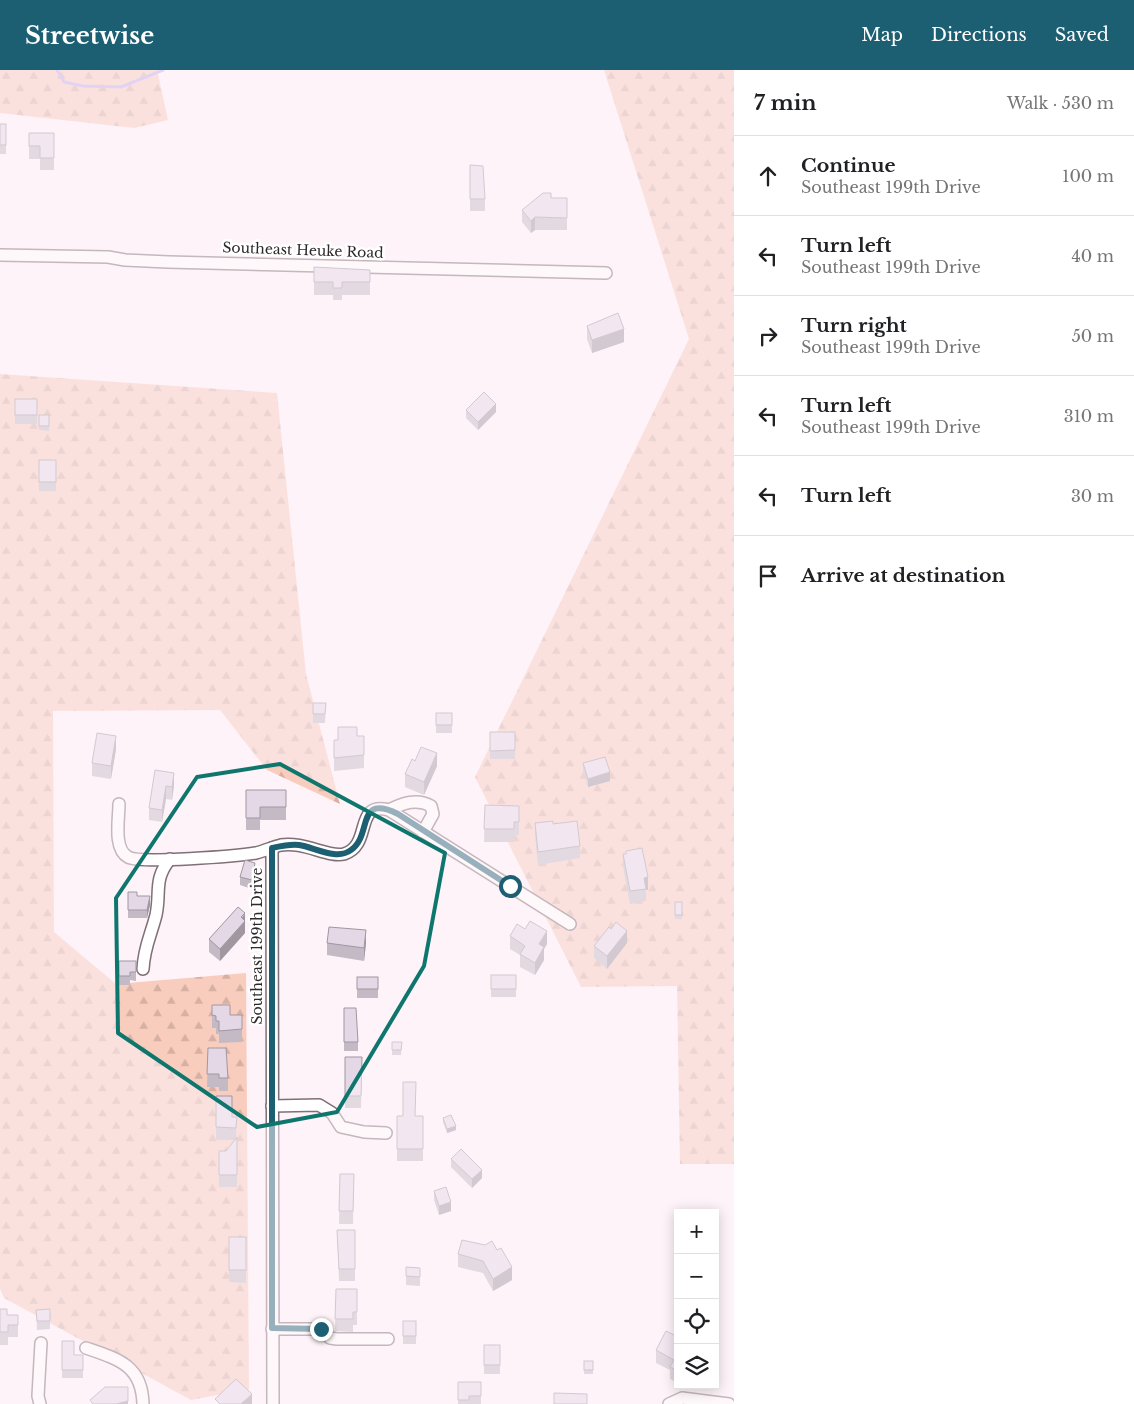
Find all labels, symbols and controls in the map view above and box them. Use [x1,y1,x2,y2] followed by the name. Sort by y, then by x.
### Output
[25,21,154,50] text: Streetwise
[861,24,903,46] text: Map
[931,24,1027,46] text: Directions
[1055,24,1109,46] text: Saved
[754,90,817,116] text: 7 min
[1007,93,1114,113] text: Walk · 530 m
[801,154,896,177] text: Continue
[754,162,782,190] icon: ahead
[1062,166,1114,186] text: 100 m
[801,177,981,197] text: Southeast 199th Drive
[801,234,892,257] text: Turn left
[222,238,384,262] street label: Southeast Heuke Road
[754,242,782,270] icon: left
[1071,246,1114,266] text: 40 m
[801,257,981,277] text: Southeast 199th Drive
[801,314,907,337] text: Turn right
[754,322,782,350] icon: right
[1072,326,1114,346] text: 50 m
[801,337,981,357] text: Southeast 199th Drive
[801,394,892,417] text: Turn left
[754,402,782,430] icon: left
[1064,406,1114,426] text: 310 m
[801,417,981,437] text: Southeast 199th Drive
[754,482,782,510] icon: left
[801,484,892,507] text: Turn left
[1071,486,1114,506] text: 30 m
[754,562,782,590] icon: arrive
[801,564,1005,587] text: Arrive at destination
[248,867,266,1025] street label: Southeast 199th Drive
[499,875,522,898] route start
[674,1209,719,1389] map controls
[674,1209,719,1254] button: +
[674,1254,719,1299] button: −
[674,1299,719,1344] button: locate
[310,1318,333,1341] route end
[674,1344,719,1389] button: layers

